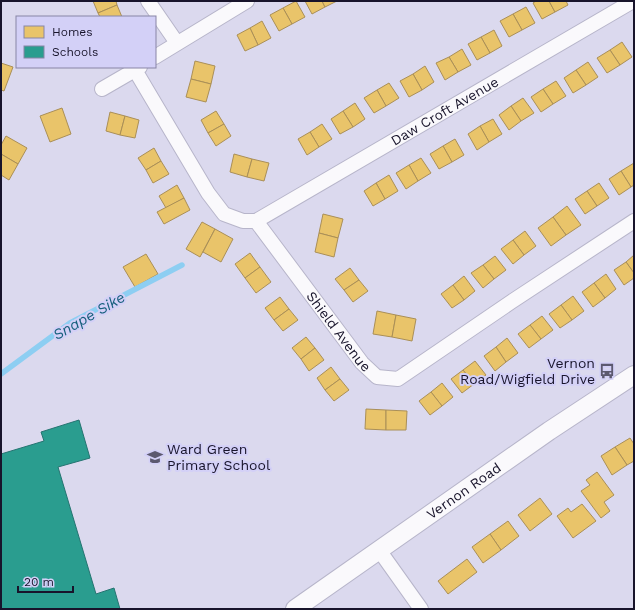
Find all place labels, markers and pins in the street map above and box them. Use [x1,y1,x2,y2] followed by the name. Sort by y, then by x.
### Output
[460,355,595,387] place label: Vernon Road/Wigfield Drive
[598,362,616,380] bus stop icon: Vernon Road/Wigfield Drive
[167,441,271,473] place label: Ward Green Primary School
[146,448,164,466] school or university icon: Ward Green Primary School

